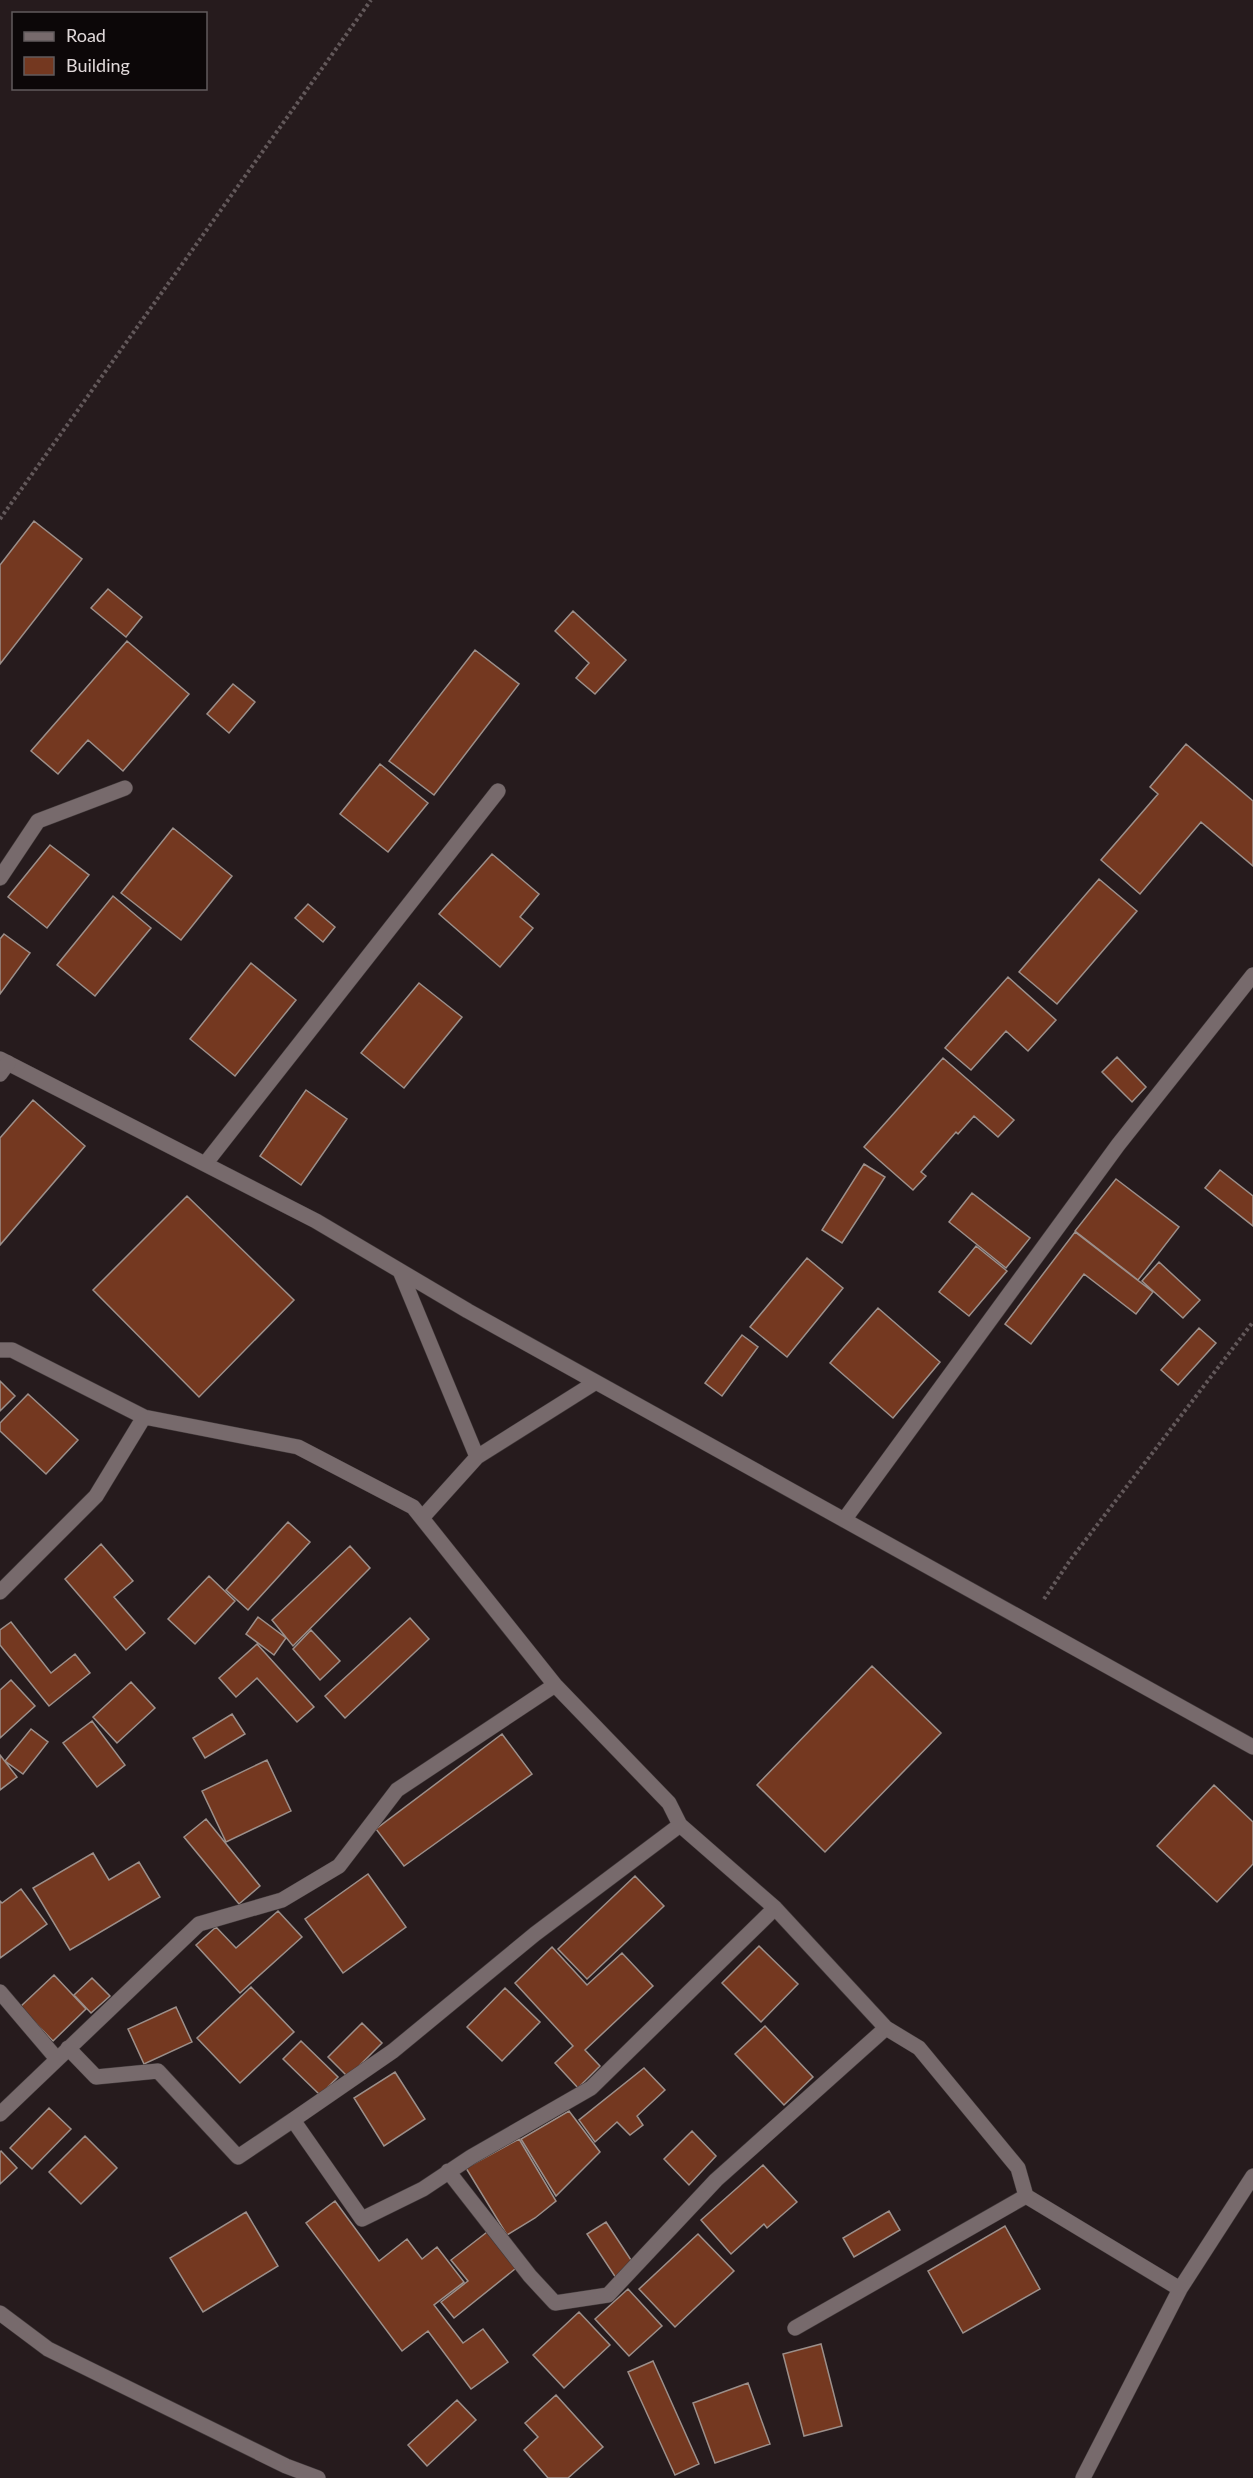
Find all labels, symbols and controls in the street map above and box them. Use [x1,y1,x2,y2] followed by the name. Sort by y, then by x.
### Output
[12,12,207,90] legend
[66,24,106,46] text: Road
[66,54,130,76] text: Building

